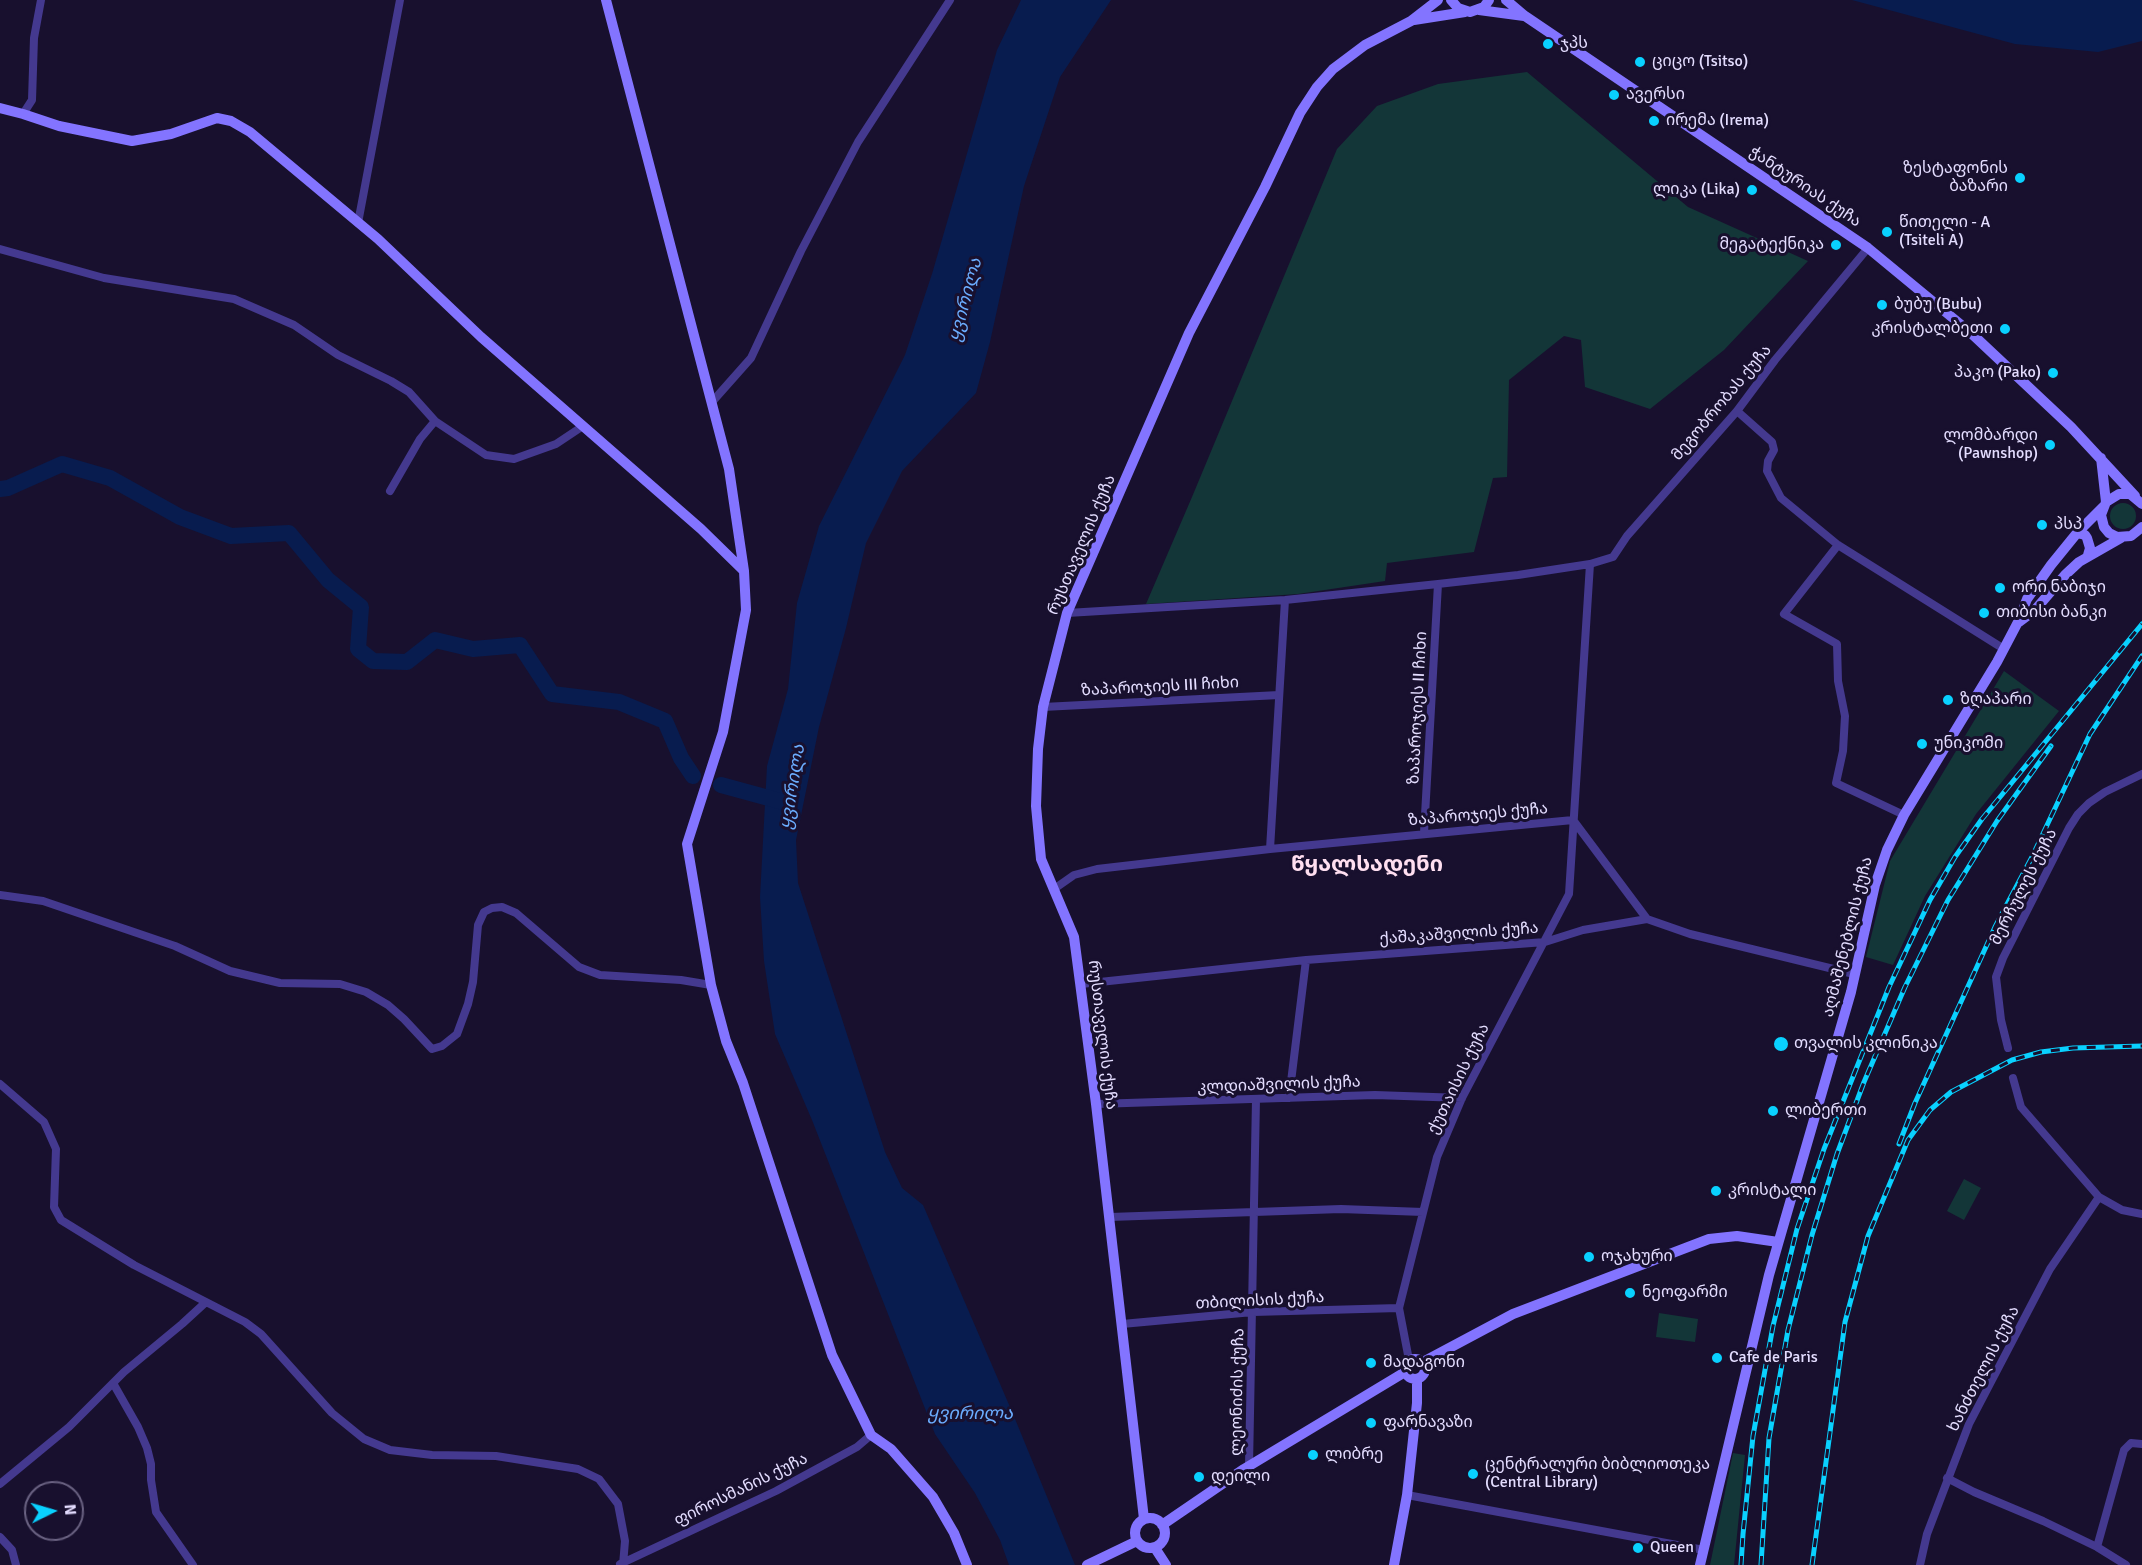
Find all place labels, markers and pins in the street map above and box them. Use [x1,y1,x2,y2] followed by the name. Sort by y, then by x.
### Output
[1560,34,1588,54] place label: ჯპს
[1541,37,1555,51] marker: ჯპს
[1652,52,1748,72] place label: ციცო (Tsitso)
[1633,55,1647,69] marker: ციცო (Tsitso)
[1626,85,1685,105] place label: ავერსი
[1607,88,1621,102] marker: ავერსი
[1666,111,1769,131] place label: ირემა (Irema)
[1647,114,1661,128] marker: ირემა (Irema)
[1903,159,2008,197] place label: ზესტაფონის ბაზარი
[2013,171,2027,185] marker: ზესტაფონის ბაზარი
[1653,180,1740,200] place label: ლიკა (Lika)
[1745,183,1759,197] marker: ლიკა (Lika)
[1899,213,1990,251] place label: წითელი - A (Tsiteli A)
[1880,225,1894,239] marker: წითელი - A (Tsiteli A)
[1719,235,1824,255] place label: მეგატექნიკა
[1829,238,1843,252] marker: მეგატექნიკა
[1894,295,1982,315] place label: ბუბუ (Bubu)
[1875,298,1889,312] marker: ბუბუ (Bubu)
[1872,319,1993,339] place label: კრისტალბეთი
[1998,322,2012,336] marker: კრისტალბეთი
[1954,363,2041,383] place label: პაკო (Pako)
[2046,366,2060,380] marker: პაკო (Pako)
[1943,426,2038,464] place label: ლომბარდი (Pawnshop)
[2043,438,2057,452] marker: ლომბარდი (Pawnshop)
[2054,515,2082,535] place label: პსპ
[2035,518,2049,532] marker: პსპ
[2012,578,2106,598] place label: ორი ნაბიჯი
[1993,581,2007,595] marker: ორი ნაბიჯი
[1996,603,2107,623] place label: თიბისი ბანკი
[1977,606,1991,620] marker: თიბისი ბანკი
[1960,690,2032,710] place label: ზღაპარი
[1941,693,1955,707] marker: ზღაპარი
[1934,734,2003,754] place label: უნიკომი
[1915,737,1929,751] marker: უნიკომი
[1794,1034,1938,1054] place label: თვალის კლინიკა
[1772,1035,1790,1053] marker: თვალის კლინიკა
[1785,1101,1867,1121] place label: ლიბერთი
[1766,1104,1780,1118] marker: ლიბერთი
[1728,1181,1816,1201] place label: კრისტალი
[1709,1184,1723,1198] marker: კრისტალი
[1601,1247,1673,1267] place label: ოჯახური
[1582,1250,1596,1264] marker: ოჯახური
[1642,1283,1728,1303] place label: ნეოფარმი
[1623,1286,1637,1300] marker: ნეოფარმი
[1729,1348,1818,1368] place label: Cafe de Paris
[1710,1351,1724,1365] marker: Cafe de Paris
[1383,1353,1465,1373] place label: მადაგონი
[1364,1356,1378,1370] marker: მადაგონი
[1383,1413,1473,1433] place label: ფარნავაზი
[1364,1416,1378,1430] marker: ფარნავაზი
[1325,1445,1383,1465] place label: ლიბრე
[1306,1448,1320,1462] marker: ლიბრე
[1485,1455,1710,1493] place label: ცენტრალური ბიბლიოთეკა (Central Library)
[1211,1467,1270,1487] place label: დეილი
[1466,1467,1480,1481] marker: ცენტრალური ბიბლიოთეკა (Central Library)
[1192,1470,1206,1484] marker: დეილი
[1650,1538,1694,1558] place label: Queen
[1631,1541,1645,1555] marker: Queen

